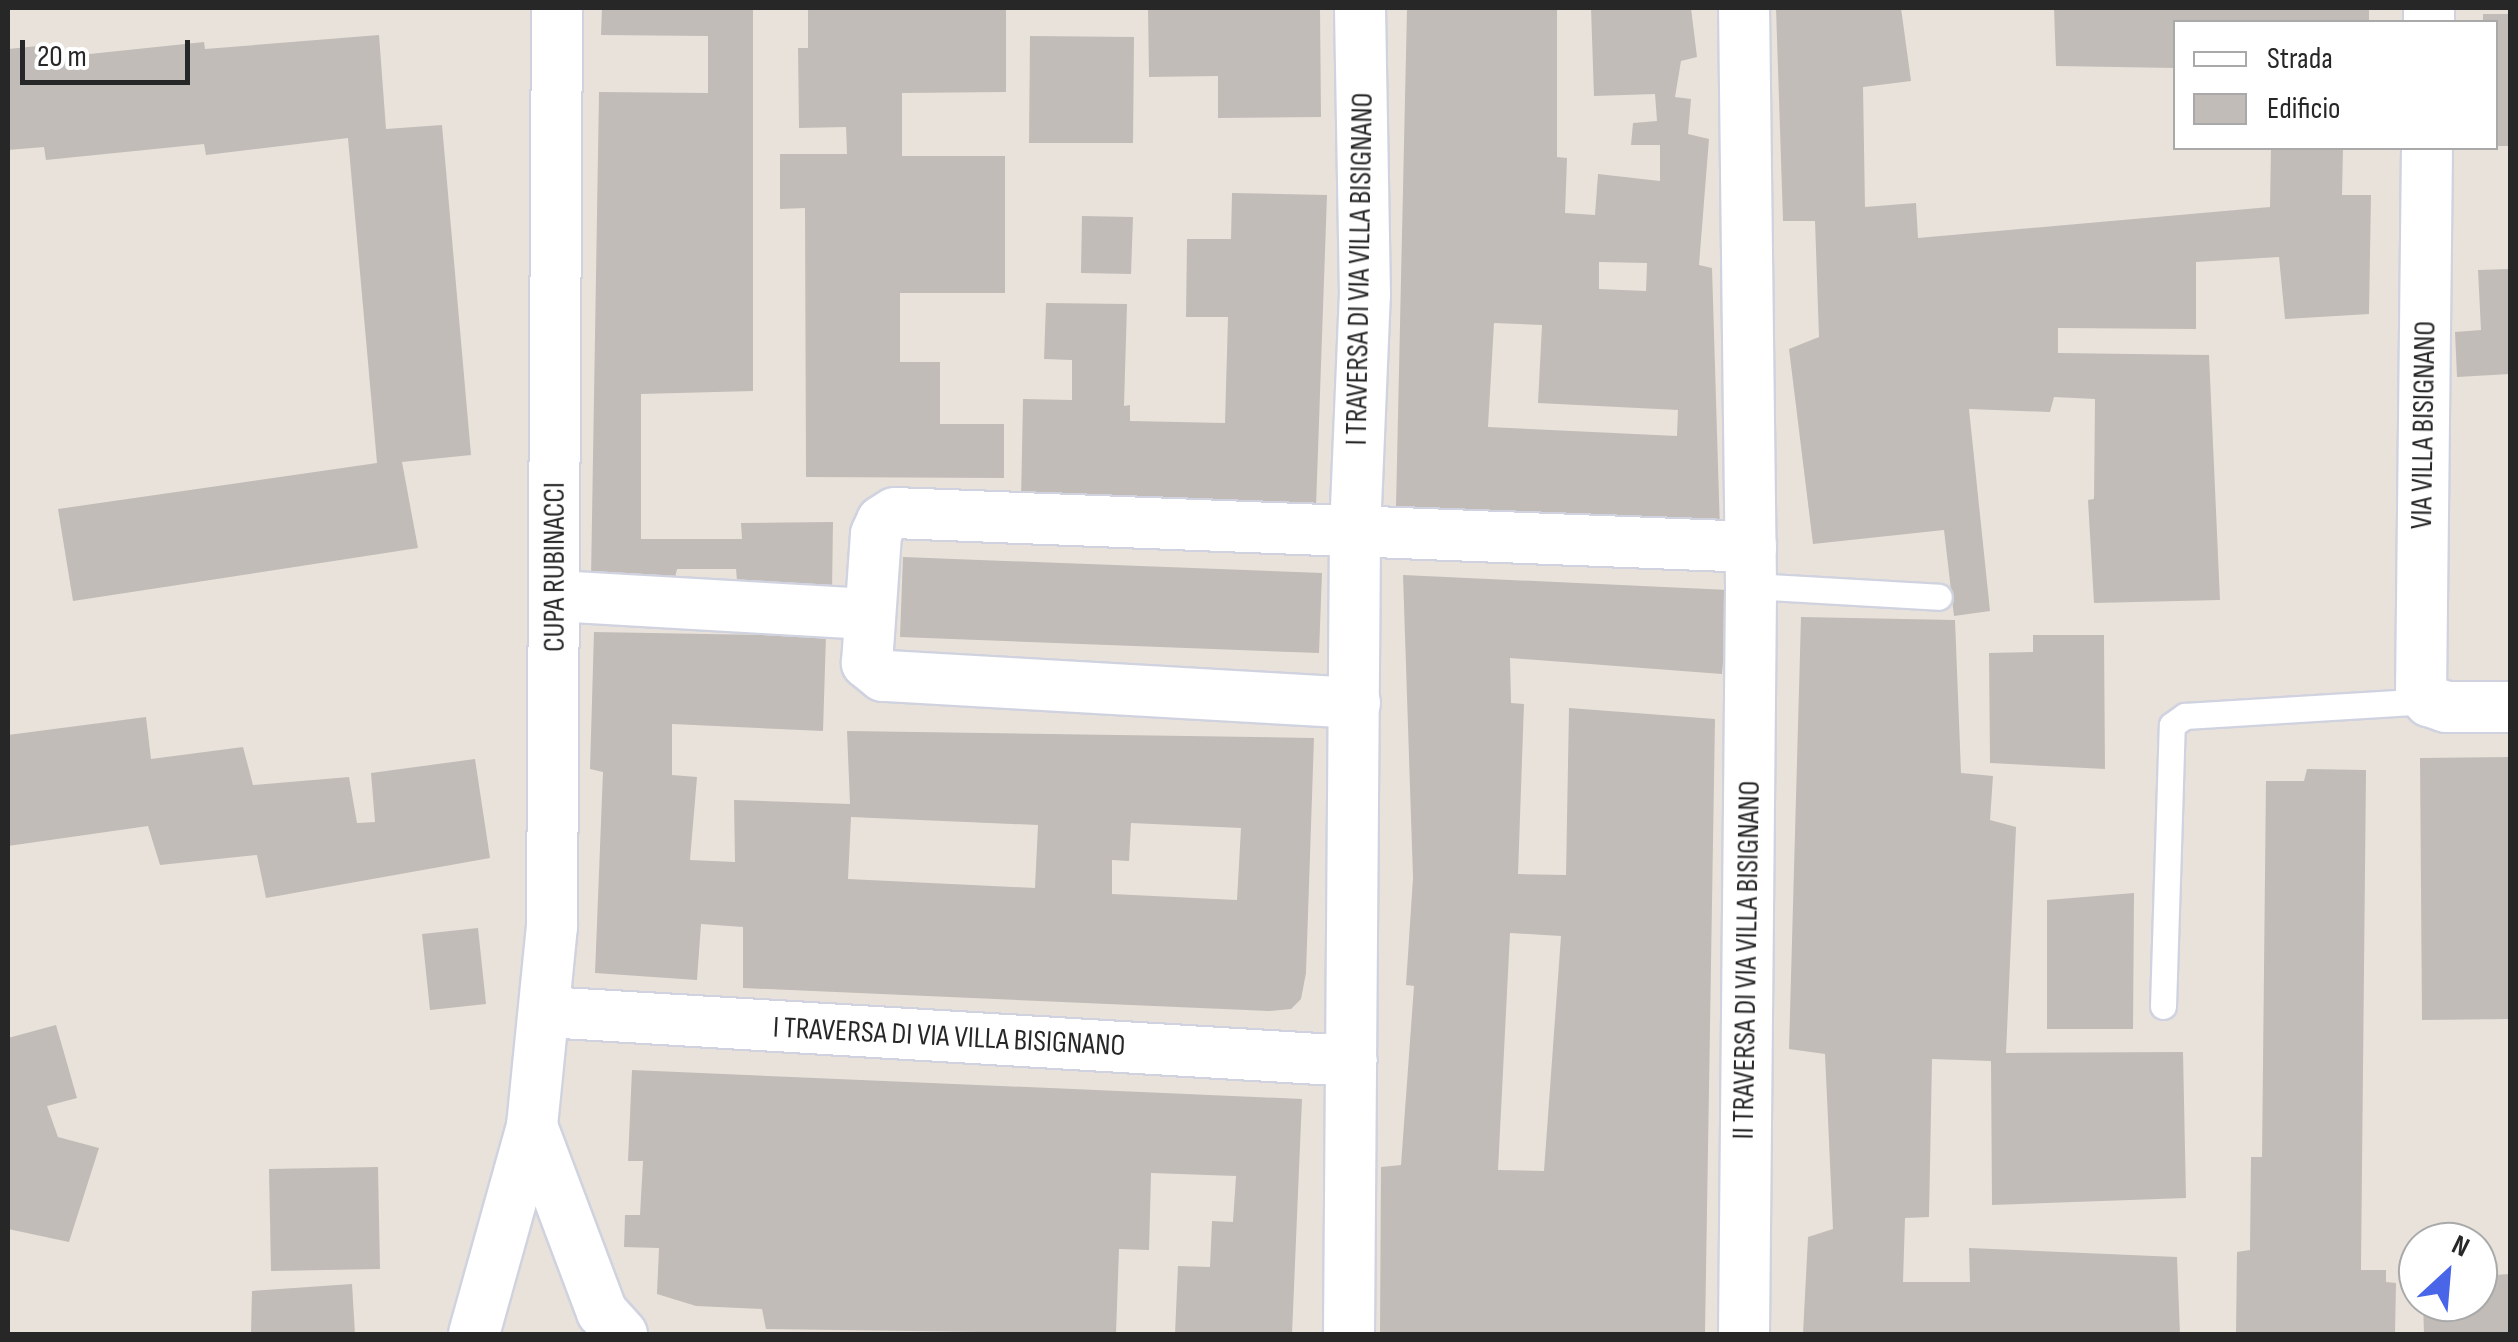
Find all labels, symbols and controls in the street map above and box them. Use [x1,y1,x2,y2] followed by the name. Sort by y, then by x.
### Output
[25,20,195,82] scale bar
[2173,20,2498,150] legend
[37,39,87,75] text: 20 m
[2267,41,2333,77] text: Strada
[2267,91,2340,127] text: Edificio
[1339,92,1381,446] street label: I TRAVERSA DI VIA VILLA BISIGNANO
[2404,320,2444,530] street label: VIA VILLA BISIGNANO
[537,482,573,652] street label: CUPA RUBINACCI
[1726,780,1768,1140] street label: II TRAVERSA DI VIA VILLA BISIGNANO
[772,1010,1126,1064] street label: I TRAVERSA DI VIA VILLA BISIGNANO
[2398,1222,2498,1322] north arrow
[2447,1228,2474,1264] text: N

